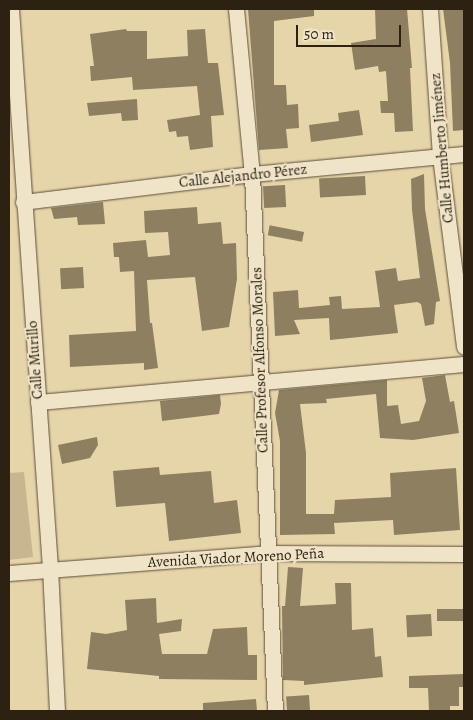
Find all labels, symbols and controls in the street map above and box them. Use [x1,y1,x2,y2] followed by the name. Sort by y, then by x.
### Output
[298,15,403,47] scale bar
[304,24,334,44] text: 50 m
[426,72,458,224] street label: Calle Humberto Jiménez
[178,160,308,192] street label: Calle Alejandro Pérez
[248,267,272,453] street label: Calle Profesor Alfonso Morales
[23,320,47,400] street label: Calle Murillo
[147,544,325,572] street label: Avenida Viador Moreno Peña

